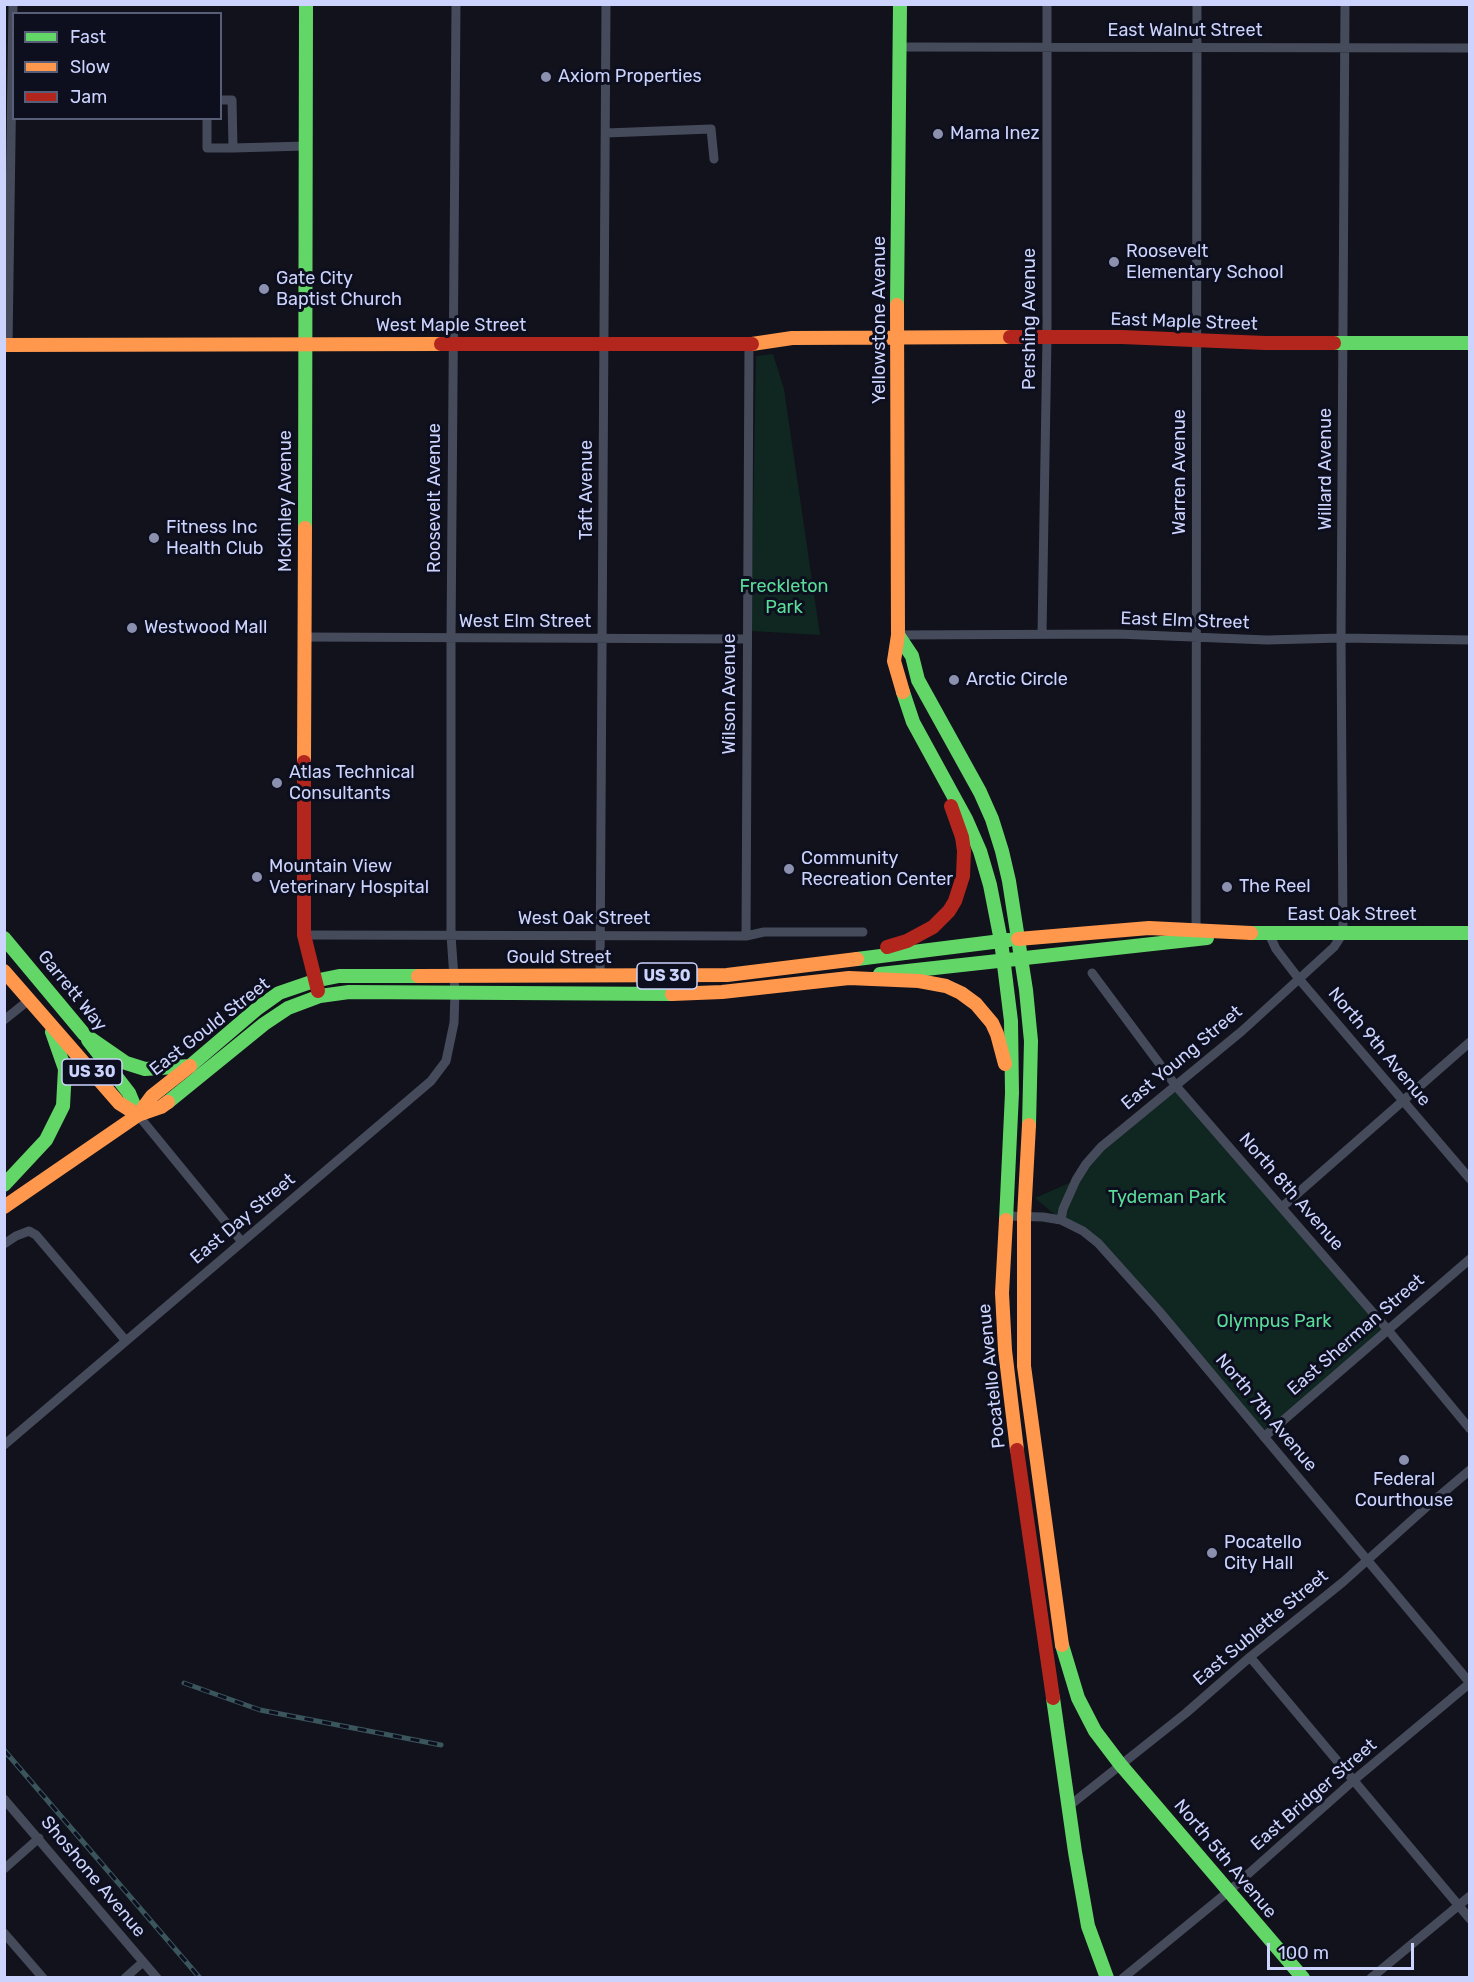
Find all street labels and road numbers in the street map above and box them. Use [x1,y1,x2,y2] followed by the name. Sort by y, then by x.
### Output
[1107,20,1263,42] street label: East Walnut Street
[869,236,891,404] street label: Yellowstone Avenue
[1019,248,1041,390] street label: Pershing Avenue
[1110,309,1258,335] street label: East Maple Street
[376,315,526,337] street label: West Maple Street
[1315,408,1337,530] street label: Willard Avenue
[1169,409,1191,535] street label: Warren Avenue
[424,423,446,573] street label: Roosevelt Avenue
[275,430,297,572] street label: McKinley Avenue
[576,440,598,540] street label: Taft Avenue
[1120,608,1250,634] street label: East Elm Street
[459,611,591,633] street label: West Elm Street
[719,633,741,755] street label: Wilson Avenue
[1287,904,1417,926] street label: East Oak Street
[518,908,650,930] street label: West Oak Street
[33,946,111,1036] street label: Garrett Way
[507,947,611,969] street label: Gould Street
[637,963,697,989] road number: US 30
[146,973,274,1081] street label: East Gould Street
[1323,983,1435,1111] street label: North 9th Avenue
[1117,1001,1247,1115] street label: East Young Street
[62,1059,122,1085] road number: US 30
[1234,1129,1348,1255] street label: North 8th Avenue
[186,1169,300,1269] street label: East Day Street
[1283,1270,1429,1400] street label: East Sherman Street
[974,1303,1010,1449] street label: Pocatello Avenue
[1211,1350,1321,1476] street label: North 7th Avenue
[1189,1565,1333,1691] street label: East Sublette Street
[1247,1735,1381,1855] street label: East Bridger Street
[1169,1795,1281,1923] street label: North 5th Avenue
[36,1812,150,1942] street label: Shoshone Avenue

